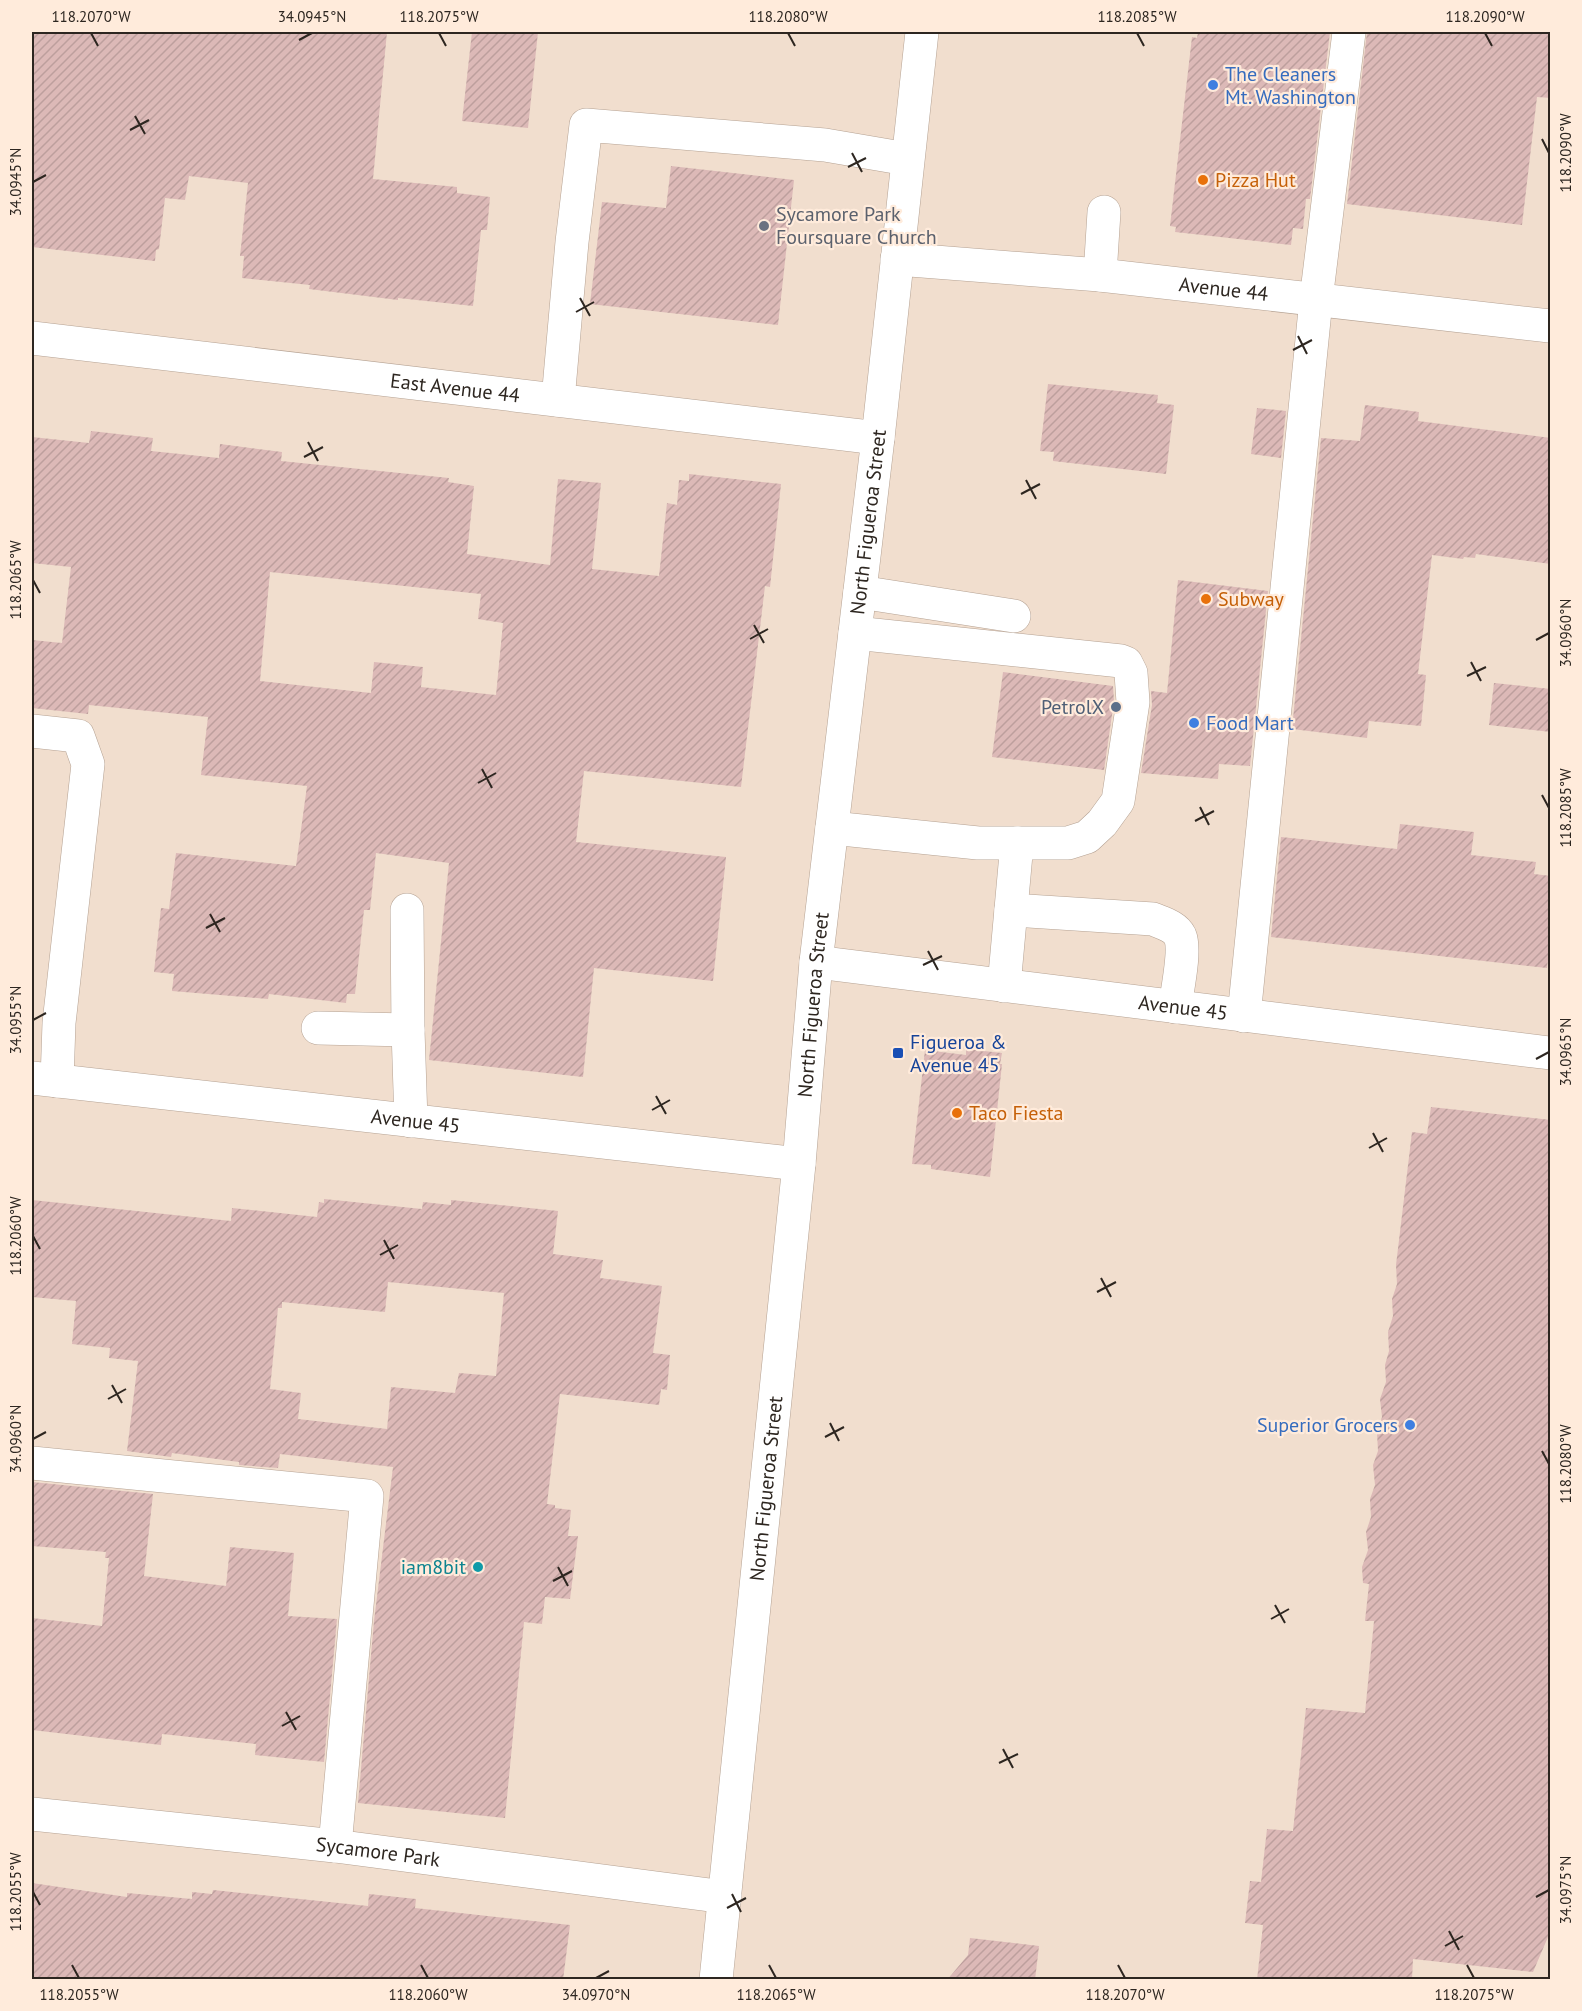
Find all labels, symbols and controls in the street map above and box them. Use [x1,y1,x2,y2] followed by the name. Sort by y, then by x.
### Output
[51,7,131,26] text: 118.2070°W
[278,7,346,26] text: 34.0945°N
[399,7,479,26] text: 118.2075°W
[748,7,828,26] text: 118.2080°W
[1097,7,1177,26] text: 118.2085°W
[1445,7,1525,26] text: 118.2090°W
[1225,61,1356,110] place label: The Cleaners Mt. Washington
[1206,78,1220,92] marker: The Cleaners Mt. Washington
[1556,113,1575,193] text: 118.2090°W
[6,148,25,216] text: 34.0945°N
[1215,167,1296,193] place label: Pizza Hut
[1196,173,1210,187] marker: Pizza Hut
[776,201,937,250] place label: Sycamore Park Foursquare Church
[757,219,771,233] marker: Sycamore Park Foursquare Church
[1178,271,1270,307] street label: Avenue 44
[389,367,521,409] street label: East Avenue 44
[844,428,892,616] street label: North Figueroa Street
[6,540,25,620] text: 118.2065°W
[1218,586,1285,612] place label: Subway
[1199,592,1213,606] marker: Subway
[1556,599,1575,667] text: 34.0960°N
[1041,694,1104,720] place label: PetrolX
[1109,700,1123,714] marker: PetrolX
[1206,710,1294,736] place label: Food Mart
[1187,716,1201,730] marker: Food Mart
[1556,768,1575,848] text: 118.2085°W
[792,911,835,1099] street label: North Figueroa Street
[6,986,25,1054] text: 34.0955°N
[1137,989,1229,1026] street label: Avenue 45
[1556,1018,1575,1086] text: 34.0965°N
[910,1029,1006,1078] place label: Figueroa & Avenue 45
[891,1046,905,1060] marker: Figueroa & Avenue 45
[969,1100,1064,1126] place label: Taco Fiesta
[370,1103,462,1139] street label: Avenue 45
[950,1106,964,1120] marker: Taco Fiesta
[6,1196,25,1276] text: 118.2060°W
[744,1394,788,1582] street label: North Figueroa Street
[6,1405,25,1473] text: 34.0960°N
[1257,1412,1398,1438] place label: Superior Grocers
[1403,1418,1417,1432] marker: Superior Grocers
[1556,1424,1575,1504] text: 118.2080°W
[401,1554,466,1580] place label: iam8bit
[471,1560,485,1574] marker: iam8bit
[315,1831,442,1873] street label: Sycamore Park
[6,1852,25,1932] text: 118.2055°W
[1556,1856,1575,1924] text: 34.0975°N
[39,1985,119,2004] text: 118.2055°W
[388,1985,468,2004] text: 118.2060°W
[562,1985,630,2004] text: 34.0970°N
[736,1985,816,2004] text: 118.2065°W
[1085,1985,1165,2004] text: 118.2070°W
[1434,1985,1514,2004] text: 118.2075°W

